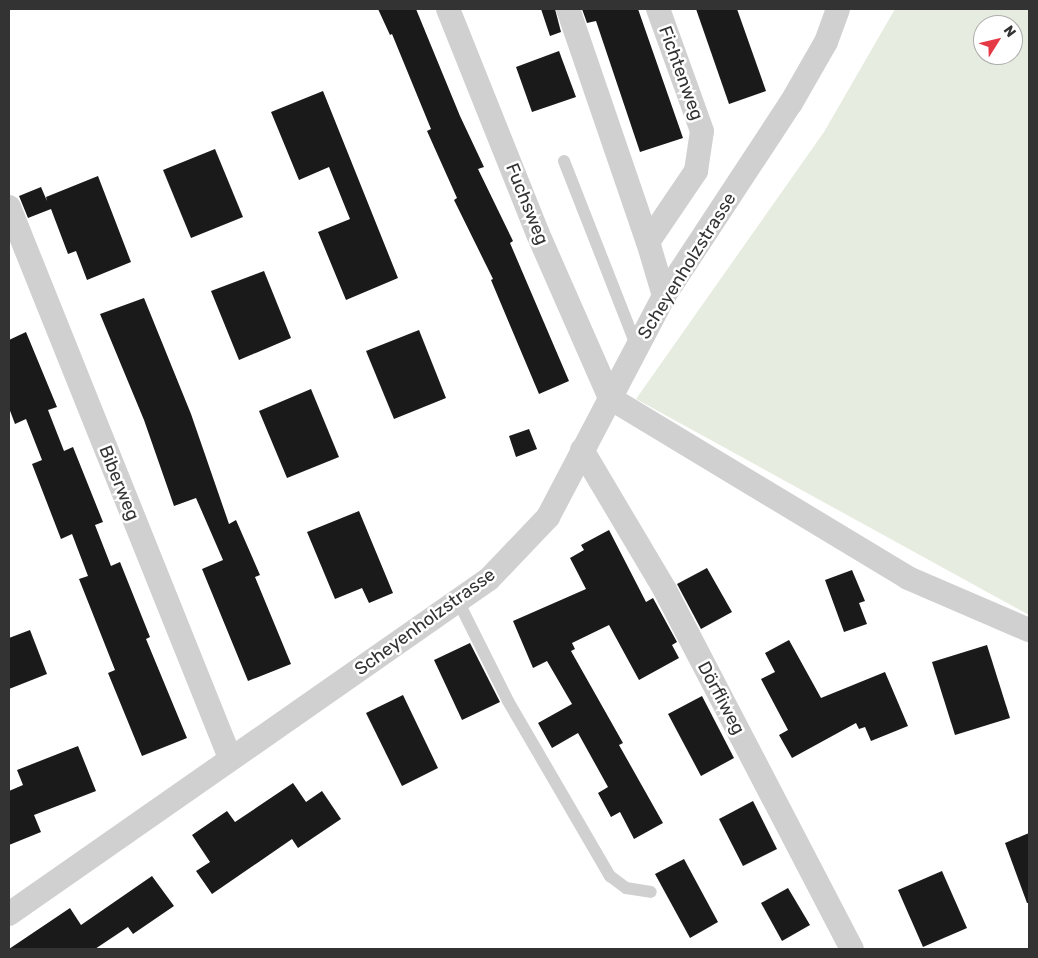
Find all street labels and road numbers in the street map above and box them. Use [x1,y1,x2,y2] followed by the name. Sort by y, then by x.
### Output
[654,23,708,123] street label: Fichtenweg
[501,160,553,248] street label: Fuchsweg
[633,189,741,343] street label: Scheyenholzstrasse
[94,442,144,524] street label: Biberweg
[350,564,500,680] street label: Scheyenholzstrasse
[693,658,749,738] street label: Dörfliweg

